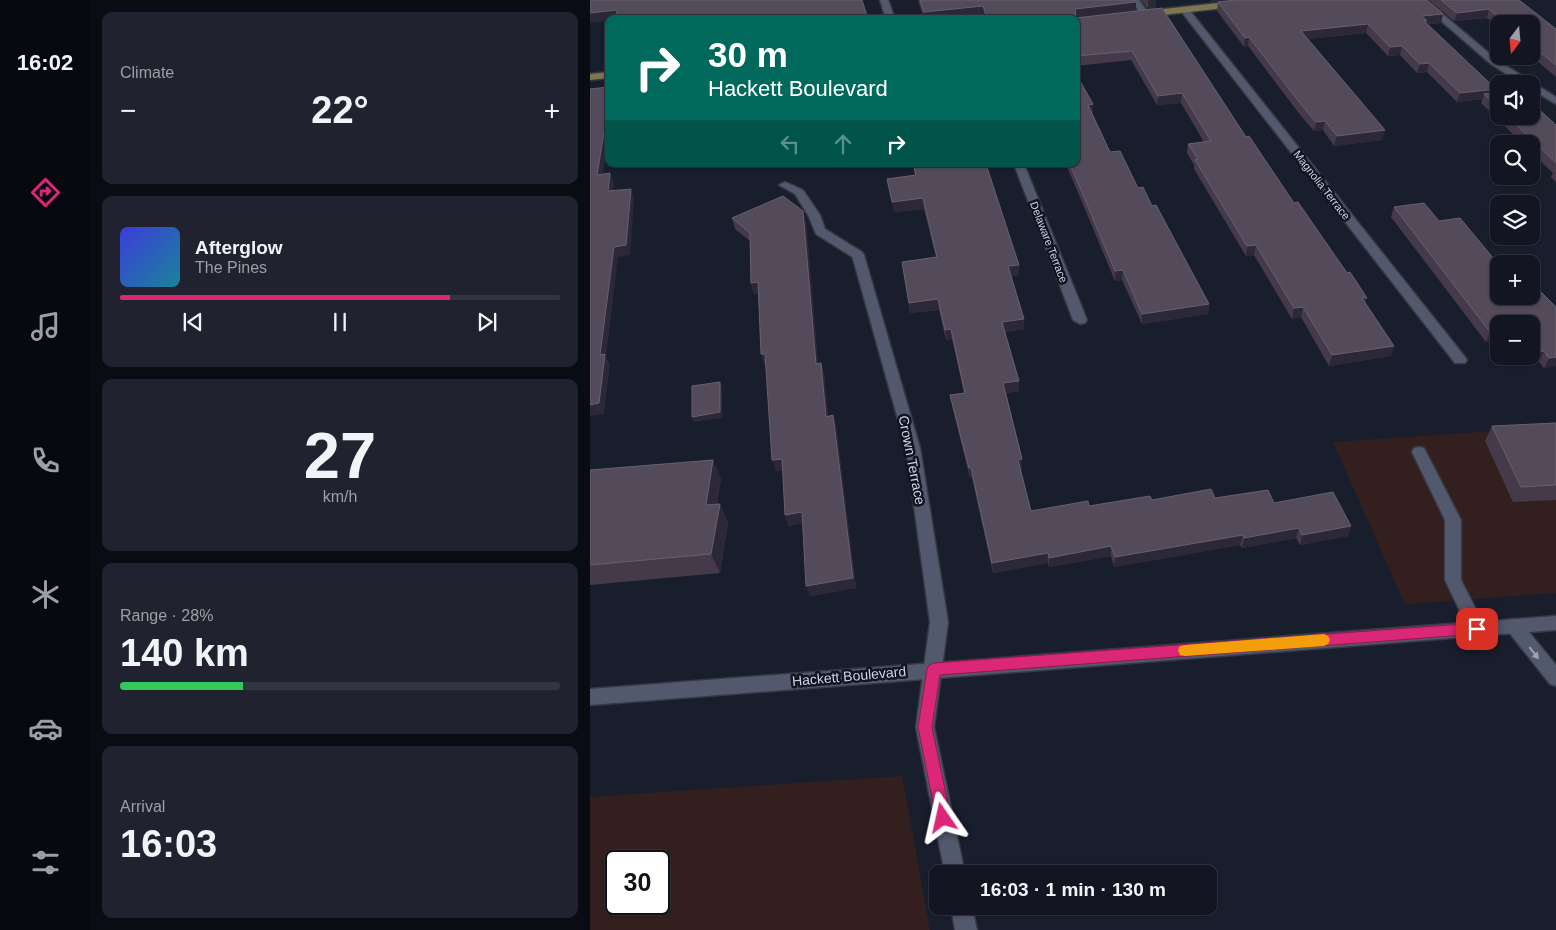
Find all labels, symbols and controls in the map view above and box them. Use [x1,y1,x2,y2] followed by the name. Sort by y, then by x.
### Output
[1490,15,1540,65] north arrow
[1490,15,1540,365] map controls
[625,35,690,100] icon: right
[708,35,788,74] text: 30 m
[17,50,73,75] text: 16:02
[120,64,174,81] text: Climate
[1490,75,1540,125] button: sound
[708,76,888,101] text: Hackett Boulevard
[311,89,369,131] text: 22°
[120,95,136,126] text: −
[544,95,560,126] text: +
[776,130,804,158] icon: left
[829,130,857,158] icon: ahead
[882,130,910,158] icon: right
[1490,135,1540,185] button: search
[1291,148,1353,222] street label: Magnolia Terrace
[28,175,63,210] icon: directions
[1490,195,1540,245] button: layers
[1028,200,1070,284] street label: Delaware Terrace
[195,237,283,258] text: Afterglow
[1490,255,1540,305] button: +
[195,259,267,276] text: The Pines
[179,308,207,336] icon: previous
[326,308,354,336] icon: pause
[473,308,501,336] icon: next
[28,309,63,344] icon: music
[1490,315,1540,365] button: −
[895,414,929,506] street label: Crown Terrace
[304,419,376,492] text: 27
[28,443,63,478] icon: phone
[323,488,357,505] text: km/h
[28,577,63,612] icon: climate
[120,607,213,624] text: Range · 28%
[1456,608,1498,650] pin
[1463,615,1491,643] icon: arrive
[120,632,249,674] text: 140 km
[1529,646,1540,659] one-way arrow
[791,663,907,689] street label: Hackett Boulevard
[28,711,63,746] icon: car
[916,791,968,843] position arrow
[120,798,165,815] text: Arrival
[120,823,217,865] text: 16:03
[28,845,63,880] icon: filters
[605,850,670,915] speed limit sign: 30
[980,879,1166,900] text: 16:03 · 1 min · 130 m

